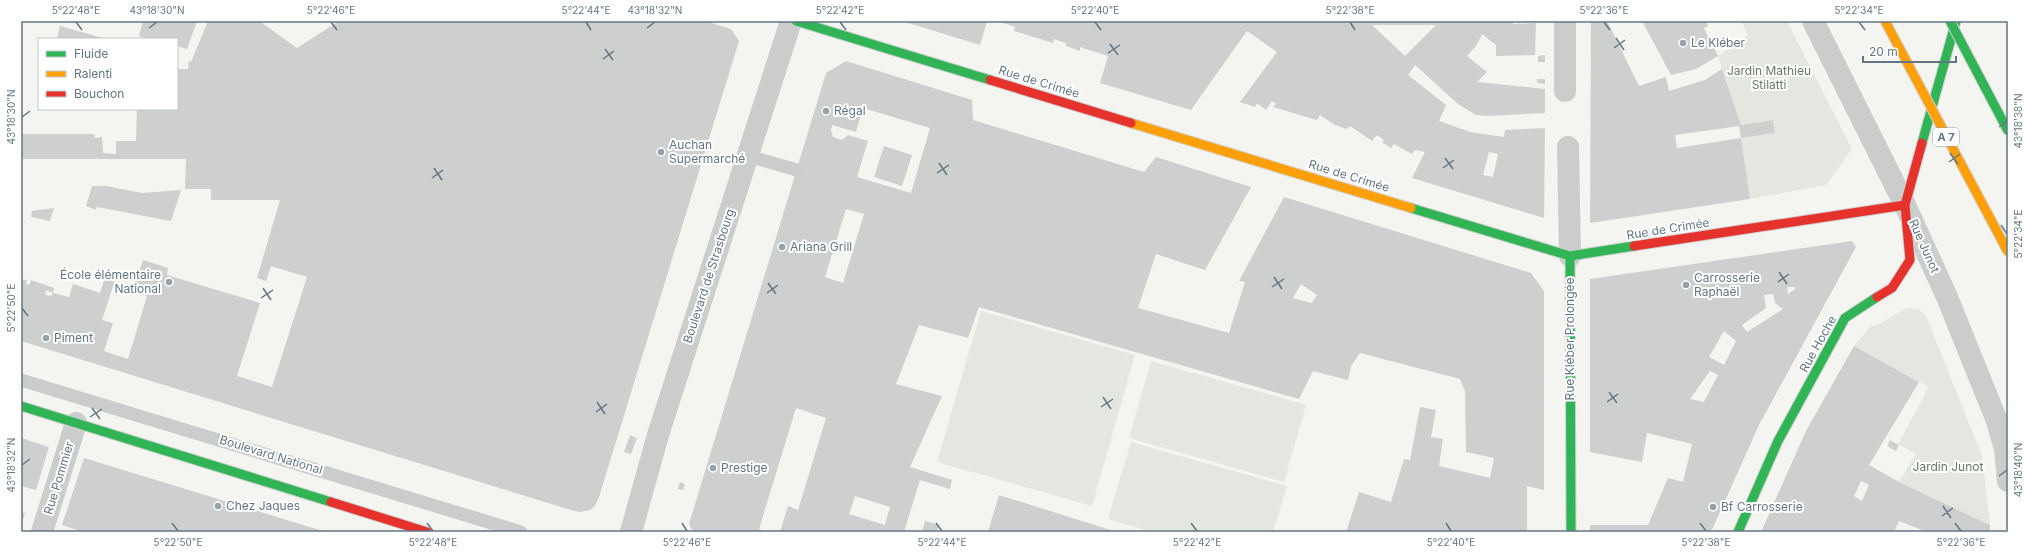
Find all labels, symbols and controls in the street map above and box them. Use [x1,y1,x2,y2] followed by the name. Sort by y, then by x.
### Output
[52,4,100,16] text: 5°22'48"E
[130,4,184,16] text: 43°18'30"N
[307,4,355,16] text: 5°22'46"E
[562,4,610,16] text: 5°22'44"E
[628,4,682,16] text: 43°18'32"N
[816,4,864,16] text: 5°22'42"E
[1071,4,1119,16] text: 5°22'40"E
[1326,4,1374,16] text: 5°22'38"E
[1580,4,1628,16] text: 5°22'36"E
[1834,4,1884,16] text: 5°22'34"E
[1691,35,1745,50] place label: Le Kléber
[38,38,178,110] legend
[1678,38,1688,48] marker: Le Kléber
[1863,38,1956,64] scale bar
[1869,44,1898,59] text: 20 m
[74,46,108,61] text: Fluide
[997,62,1081,101] street label: Rue de Crimée
[1727,63,1811,92] park label: Jardin Mathieu Stilatti
[74,66,112,81] text: Ralenti
[74,86,124,101] text: Bouchon
[5,90,17,144] text: 43°18'30"N
[2012,94,2024,148] text: 43°18'38"N
[834,103,866,118] place label: Régal
[821,106,831,116] marker: Régal
[1933,128,1959,146] road number: A 7
[669,137,745,166] place label: Auchan Supermarché
[656,147,666,157] marker: Auchan Supermarché
[1307,156,1391,195] street label: Rue de Crimée
[680,207,737,345] street label: Boulevard de Strasbourg
[2012,209,2024,259] text: 5°22'34"E
[1625,215,1710,242] street label: Rue de Crimée
[1906,217,1943,275] street label: Rue Junot
[790,239,852,254] place label: Ariana Grill
[777,242,787,252] marker: Ariana Grill
[60,267,161,296] place label: École élémentaire National
[1694,270,1760,299] place label: Carrosserie Raphaël
[164,277,174,287] marker: École élémentaire National
[1562,277,1577,401] street label: Rue Kléber Prolongée
[1681,280,1691,290] marker: Carrosserie Raphaël
[5,284,17,332] text: 5°22'50"E
[1796,313,1839,375] street label: Rue Hoche
[54,330,93,345] place label: Piment
[41,333,51,343] marker: Piment
[218,432,324,477] street label: Boulevard National
[5,438,17,492] text: 43°18'32"N
[40,439,77,516] street label: Rue Pommier
[2012,443,2024,497] text: 43°18'40"N
[1913,459,1983,474] park label: Jardin Junot
[721,460,768,475] place label: Prestige
[708,463,718,473] marker: Prestige
[226,498,300,513] place label: Chez Jaques
[1721,499,1803,514] place label: Bf Carrosserie
[213,501,223,511] marker: Chez Jaques
[1708,502,1718,512] marker: Bf Carrosserie
[154,536,202,548] text: 5°22'50"E
[409,536,457,548] text: 5°22'48"E
[663,536,711,548] text: 5°22'46"E
[918,536,966,548] text: 5°22'44"E
[1173,536,1221,548] text: 5°22'42"E
[1427,536,1475,548] text: 5°22'40"E
[1682,536,1730,548] text: 5°22'38"E
[1937,536,1985,548] text: 5°22'36"E

